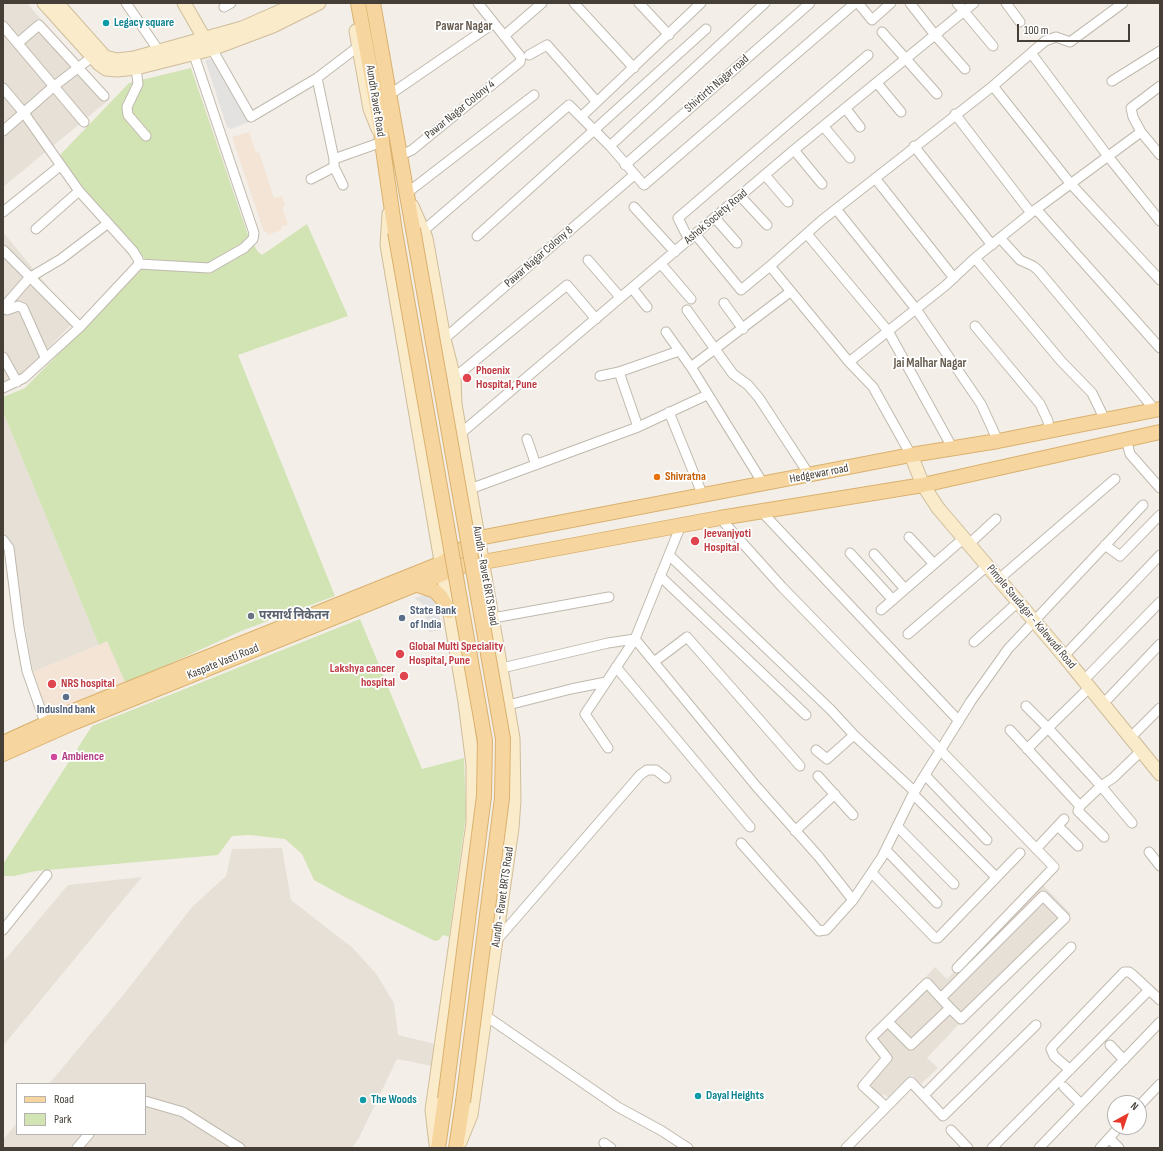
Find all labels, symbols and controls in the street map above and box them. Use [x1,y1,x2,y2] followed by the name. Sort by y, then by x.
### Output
[114,16,174,30] place label: Legacy square
[1019,16,1132,42] scale bar
[101,18,111,28] marker: Legacy square
[436,19,492,35] district label: Pawar Nagar
[1024,23,1049,38] text: 100 m
[682,52,752,116] street label: Shivtirth Nagar road
[362,64,388,138] street label: Aundh Ravet Road
[422,77,498,143] street label: Pawar Nagar Colony 4
[681,186,751,248] street label: Ashok Society Road
[502,223,576,291] street label: Pawar Nagar Colony 8
[893,356,967,372] district label: Jai Malhar Nagar
[476,364,537,392] place label: Phoenix Hospital, Pune
[461,372,473,384] marker: Phoenix Hospital, Pune
[788,461,850,487] street label: Hedgewar road
[665,470,706,484] place label: Shivratna
[652,472,662,482] marker: Shivratna
[469,525,501,627] street label: Aundh - Ravet BRTS Road
[704,527,751,555] place label: Jeevanjyoti Hospital
[689,535,701,547] marker: Jeevanjyoti Hospital
[983,562,1079,672] street label: Pimple Saudagar - Kalewadi Road
[410,604,456,632] place label: State Bank of India
[259,609,329,623] place label: परमार्थ निकेतन
[246,611,256,621] marker: परमार्थ निकेतन
[397,613,407,623] marker: State Bank of India
[409,640,503,668] place label: Global Multi Speciality Hospital, Pune
[185,641,261,683] street label: Kaspate Vasti Road
[394,648,406,660] marker: Global Multi Speciality Hospital, Pune
[330,662,395,690] place label: Lakshya cancer hospital
[398,670,410,682] marker: Lakshya cancer hospital
[61,677,115,691] place label: NRS hospital
[46,678,58,690] marker: NRS hospital
[61,692,71,702] marker: IndusInd bank
[37,703,95,717] place label: IndusInd bank
[62,750,104,764] place label: Ambience
[49,752,59,762] marker: Ambience
[489,846,517,948] street label: Aundh - Ravet BRTS Road
[16,1083,146,1135] legend
[706,1089,764,1103] place label: Dayal Heights
[693,1091,703,1101] marker: Dayal Heights
[54,1092,74,1107] text: Road
[371,1093,417,1107] place label: The Woods
[358,1095,368,1105] marker: The Woods
[1107,1095,1147,1135] north arrow
[1128,1099,1141,1113] text: N
[54,1112,72,1127] text: Park

